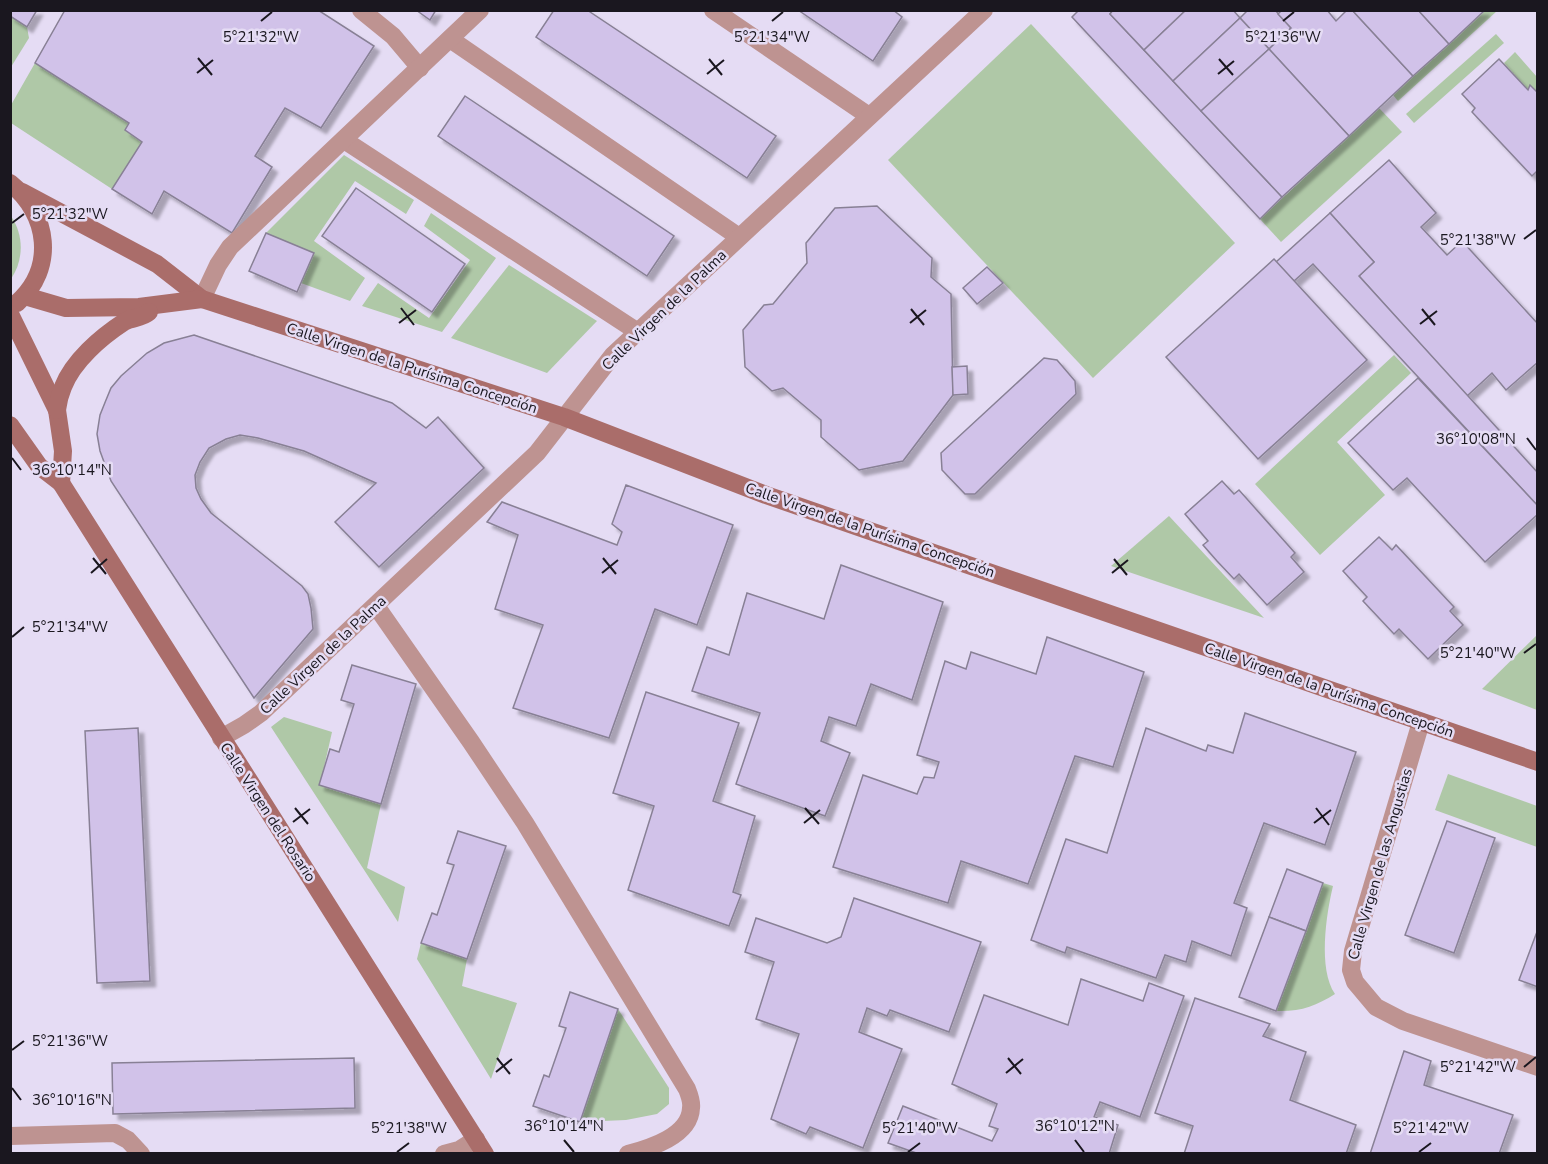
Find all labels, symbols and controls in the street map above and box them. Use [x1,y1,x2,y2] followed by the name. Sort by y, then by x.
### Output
[223,27,300,47] text: 5°21'32"W
[734,27,811,47] text: 5°21'34"W
[1245,27,1322,47] text: 5°21'36"W
[32,204,109,224] text: 5°21'32"W
[1440,230,1517,250] text: 5°21'38"W
[597,245,731,375] street label: Calle Virgen de la Palma
[284,318,540,418] street label: Calle Virgen de la Purísima Concepción
[1436,429,1516,449] text: 36°10'08"N
[32,460,112,480] text: 36°10'14"N
[743,478,997,582] street label: Calle Virgen de la Purísima Concepción
[256,591,390,719] street label: Calle Virgen de la Palma
[32,617,109,637] text: 5°21'34"W
[1202,638,1456,742] street label: Calle Virgen de la Purísima Concepción
[1440,643,1517,663] text: 5°21'40"W
[215,739,321,885] street label: Calle Virgen del Rosario
[1343,766,1417,962] street label: Calle Virgen de las Angustias
[32,1031,109,1051] text: 5°21'36"W
[1440,1057,1517,1077] text: 5°21'42"W
[32,1090,112,1110] text: 36°10'16"N
[524,1116,604,1136] text: 36°10'14"N
[1035,1116,1115,1136] text: 36°10'12"N
[371,1118,448,1138] text: 5°21'38"W
[882,1118,959,1138] text: 5°21'40"W
[1393,1118,1470,1138] text: 5°21'42"W

